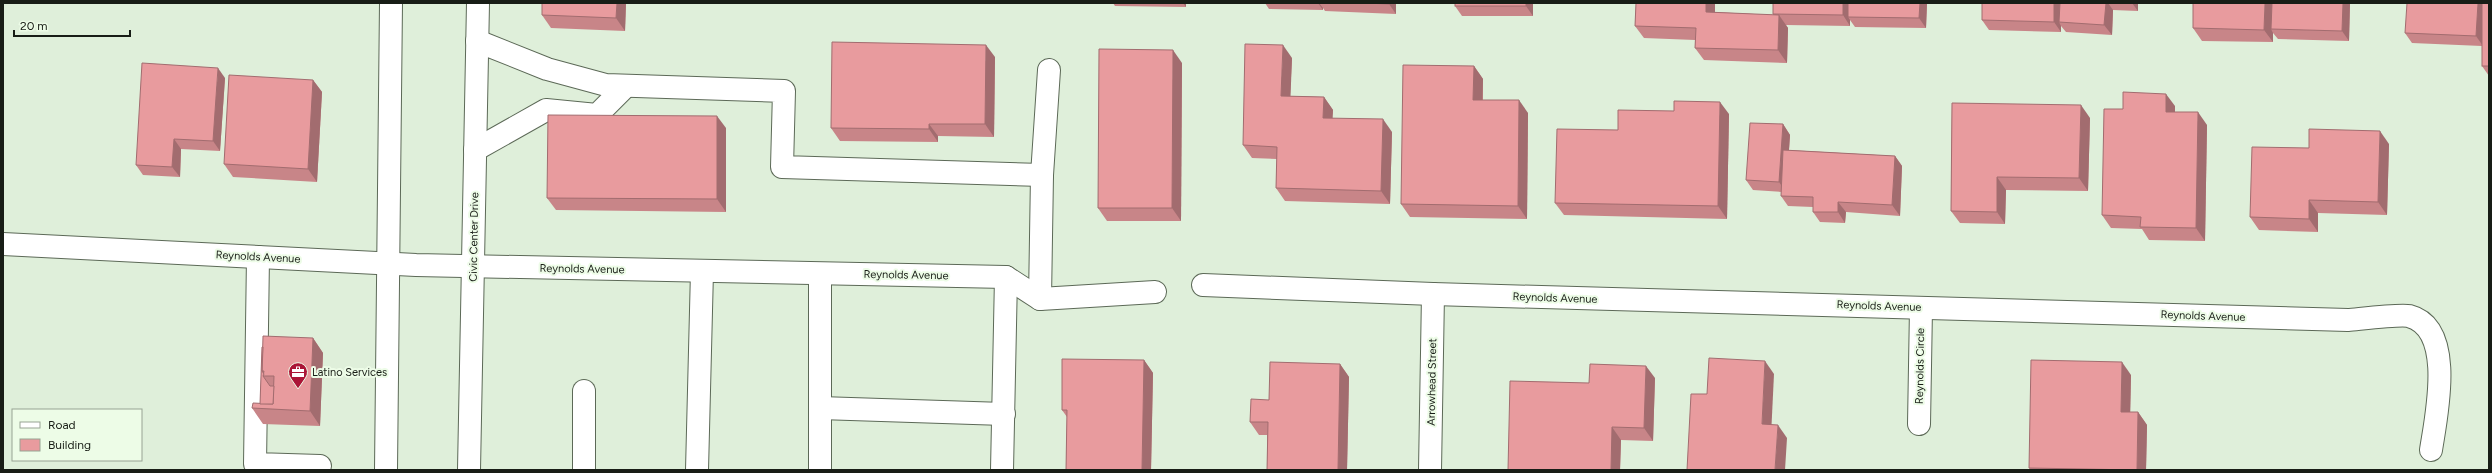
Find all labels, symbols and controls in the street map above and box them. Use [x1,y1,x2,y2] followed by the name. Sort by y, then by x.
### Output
[14,12,130,38] scale bar
[20,19,48,33] text: 20 m
[467,192,481,282] street label: Civic Center Drive
[215,248,301,266] street label: Reynolds Avenue
[539,262,625,276] street label: Reynolds Avenue
[863,268,949,282] street label: Reynolds Avenue
[1512,290,1598,306] street label: Reynolds Avenue
[1836,298,1922,314] street label: Reynolds Avenue
[2160,308,2246,324] street label: Reynolds Avenue
[1913,328,1927,404] street label: Reynolds Circle
[1425,338,1439,426] street label: Arrowhead Street
[287,361,309,389] office icon: Latino Services
[312,366,387,379] place label: Latino Services
[12,409,142,461] legend
[48,418,76,432] text: Road
[48,438,91,452] text: Building

